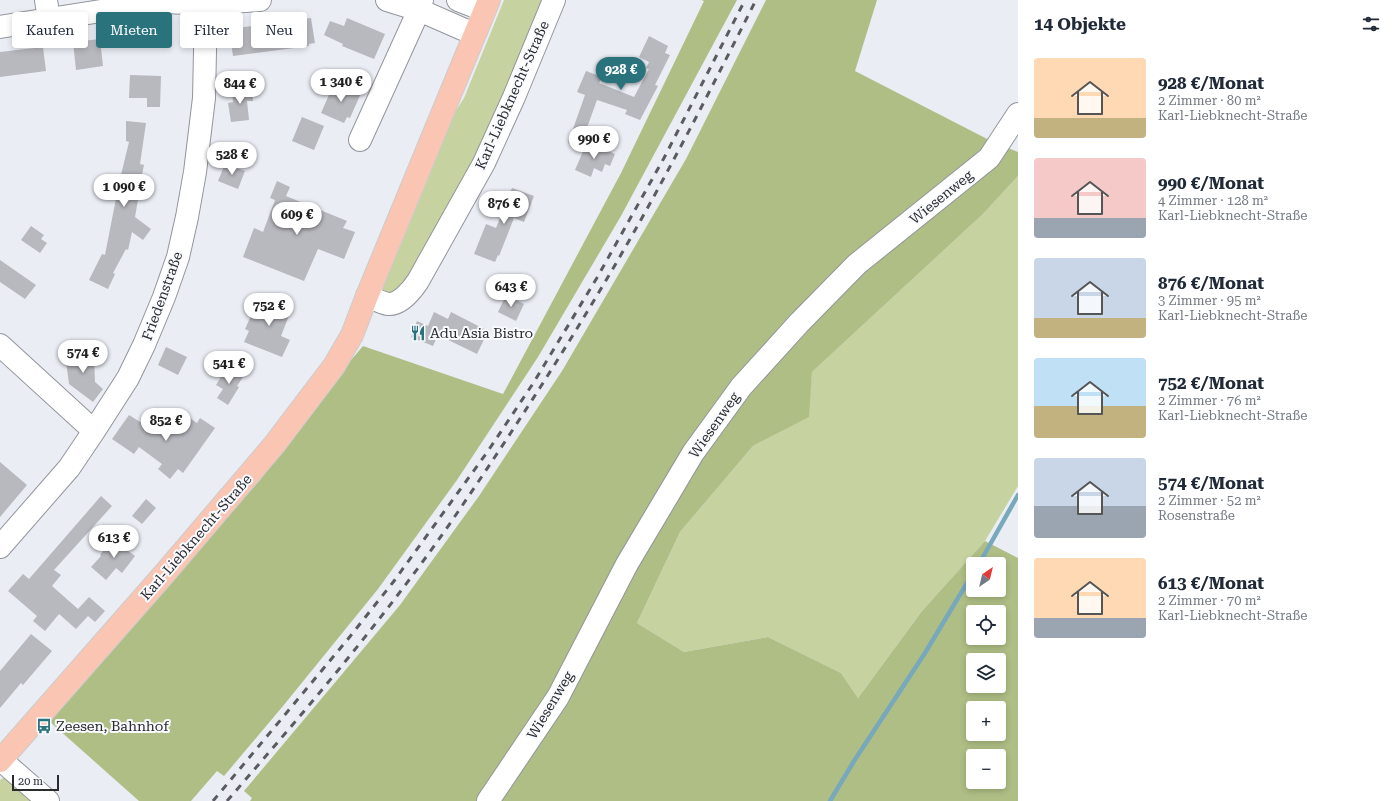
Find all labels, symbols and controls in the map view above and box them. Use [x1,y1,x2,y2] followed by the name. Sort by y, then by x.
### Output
[12,12,88,48] chip: Kaufen
[96,12,172,48] chip: Mieten
[180,12,243,48] chip: Filter
[251,12,307,48] chip: Neu
[1360,13,1382,35] icon: filters
[1034,14,1126,34] text: 14 Objekte
[472,18,552,172] street label: Karl-Liebknecht-Straße
[593,57,649,91] pin: 928 €
[605,62,637,77] text: 928 €
[304,69,378,103] pin: 1 340 €
[212,71,268,105] pin: 844 €
[1158,73,1264,93] text: 928 €/Monat
[320,74,362,89] text: 1 340 €
[1066,74,1114,122] icon: home
[224,76,256,91] text: 844 €
[1158,93,1261,108] text: 2 Zimmer · 80 m²
[1158,108,1307,123] text: Karl-Liebknecht-Straße
[566,126,622,160] pin: 990 €
[578,131,610,146] text: 990 €
[204,142,260,176] pin: 528 €
[216,147,248,162] text: 528 €
[906,167,976,227] street label: Wiesenweg
[1158,173,1264,193] text: 990 €/Monat
[87,174,161,208] pin: 1 090 €
[1066,174,1114,222] icon: home
[103,179,145,194] text: 1 090 €
[476,191,532,225] pin: 876 €
[1158,193,1268,208] text: 4 Zimmer · 128 m²
[488,196,520,211] text: 876 €
[269,202,325,236] pin: 609 €
[281,207,313,222] text: 609 €
[1158,208,1307,223] text: Karl-Liebknecht-Straße
[139,249,186,343] street label: Friedenstraße
[1158,273,1264,293] text: 876 €/Monat
[483,274,539,308] pin: 643 €
[1066,274,1114,322] icon: home
[495,279,527,294] text: 643 €
[241,293,297,327] pin: 752 €
[1158,293,1261,308] text: 3 Zimmer · 95 m²
[253,298,285,313] text: 752 €
[1158,308,1307,323] text: Karl-Liebknecht-Straße
[409,324,427,342] restaurant icon: Adu Asia Bistro
[430,325,533,341] place label: Adu Asia Bistro
[55,340,111,374] pin: 574 €
[67,345,99,360] text: 574 €
[201,351,257,385] pin: 541 €
[213,356,245,371] text: 541 €
[1158,373,1264,393] text: 752 €/Monat
[1066,374,1114,422] icon: home
[686,389,742,461] street label: Wiesenweg
[1158,393,1261,408] text: 2 Zimmer · 76 m²
[138,408,194,442] pin: 852 €
[1158,408,1307,423] text: Karl-Liebknecht-Straße
[150,413,182,428] text: 852 €
[137,471,255,603] street label: Karl-Liebknecht-Straße
[1158,473,1264,493] text: 574 €/Monat
[1066,474,1114,522] icon: home
[1158,493,1261,508] text: 2 Zimmer · 52 m²
[1158,508,1235,523] text: Rosenstraße
[86,525,142,559] pin: 613 €
[98,530,130,545] text: 613 €
[966,557,1006,597] north arrow
[966,557,1006,789] map controls
[1158,573,1264,593] text: 613 €/Monat
[1066,574,1114,622] icon: home
[1158,593,1261,608] text: 2 Zimmer · 70 m²
[966,605,1006,645] button: locate
[1158,608,1307,623] text: Karl-Liebknecht-Straße
[966,653,1006,693] button: layers
[523,668,577,742] street label: Wiesenweg
[966,701,1006,741] button: +
[35,717,53,735] bus stop icon: Zeesen, Bahnhof
[56,718,169,734] place label: Zeesen, Bahnhof
[966,749,1006,789] button: −
[12,773,59,792] scale bar
[18,775,43,788] text: 20 m

